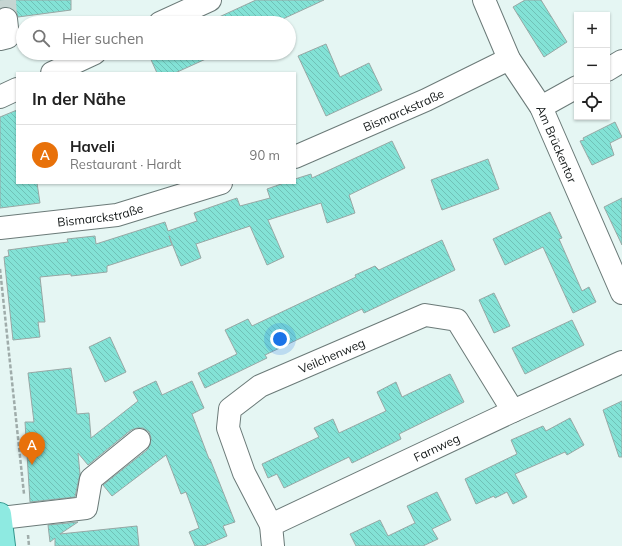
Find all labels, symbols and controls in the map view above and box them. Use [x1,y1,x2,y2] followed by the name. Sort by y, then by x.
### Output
[574,12,610,120] map controls
[574,12,610,48] button: +
[16,16,296,60] search box
[30,27,52,49] icon: search
[62,29,144,48] text: Hier suchen
[574,48,610,84] button: −
[574,84,610,120] button: locate
[360,85,446,134] street label: Bismarckstraße
[32,88,126,109] text: In der Nähe
[534,103,581,185] street label: Am Brückentor
[70,137,115,156] text: Haveli
[40,147,50,163] text: A
[250,147,280,163] text: 90 m
[70,156,181,172] text: Restaurant · Hardt
[56,200,145,229] street label: Bismarckstraße
[270,329,290,349] your location
[296,334,367,376] street label: Veilchenweg
[411,430,462,464] street label: Farnweg
[19,432,45,465] pin: A

